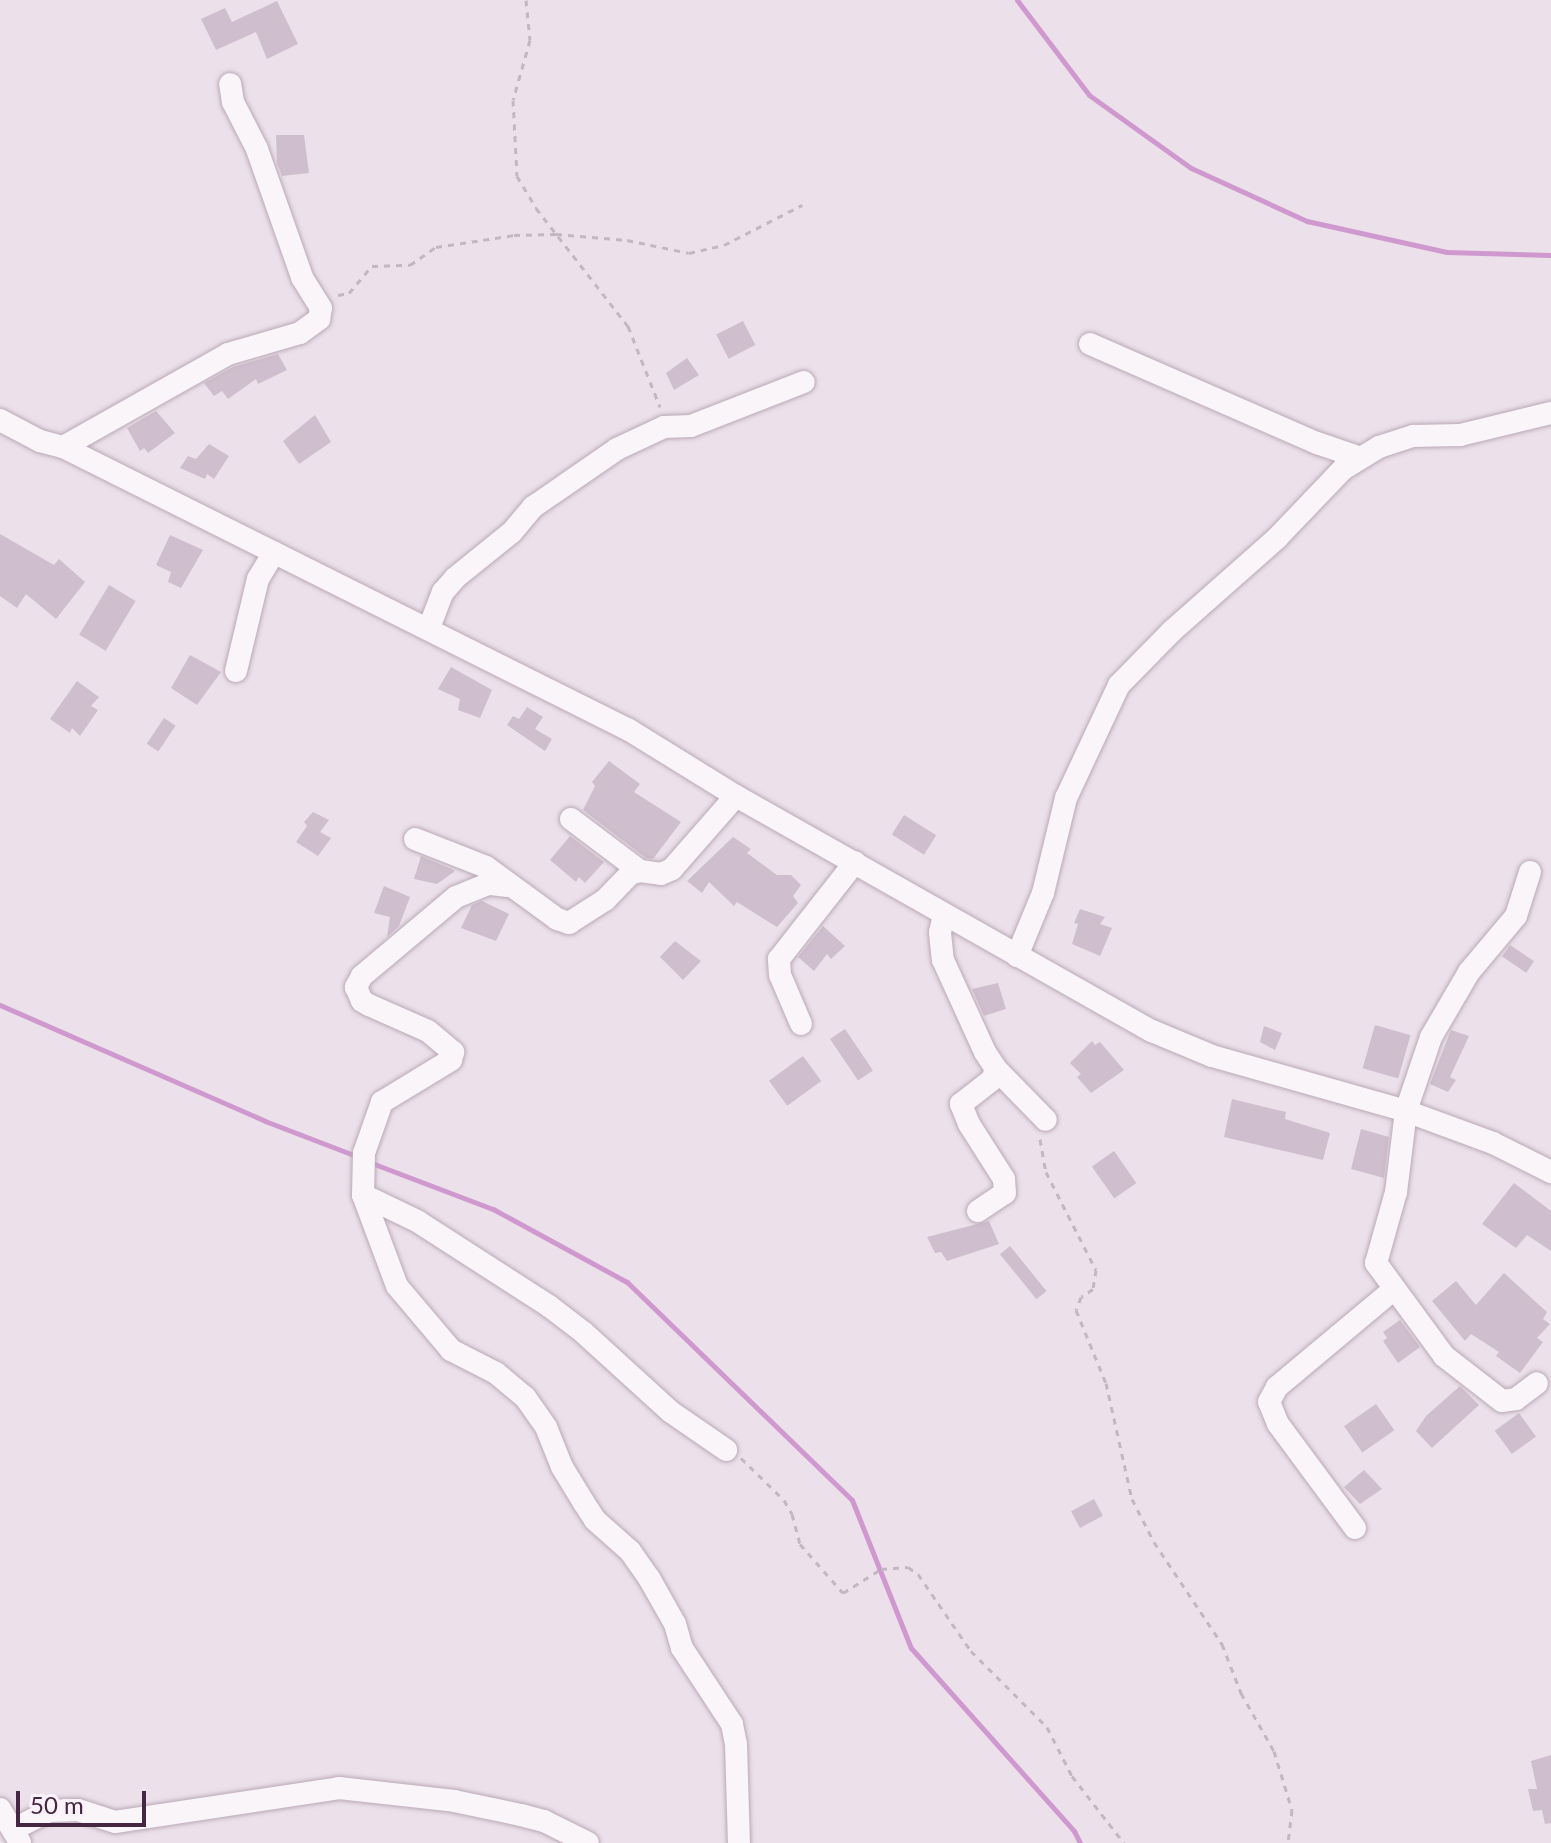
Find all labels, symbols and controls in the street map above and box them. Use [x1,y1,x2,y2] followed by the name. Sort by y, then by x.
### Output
[20,1775,150,1825] scale bar
[30,1790,84,1819] text: 50 m

